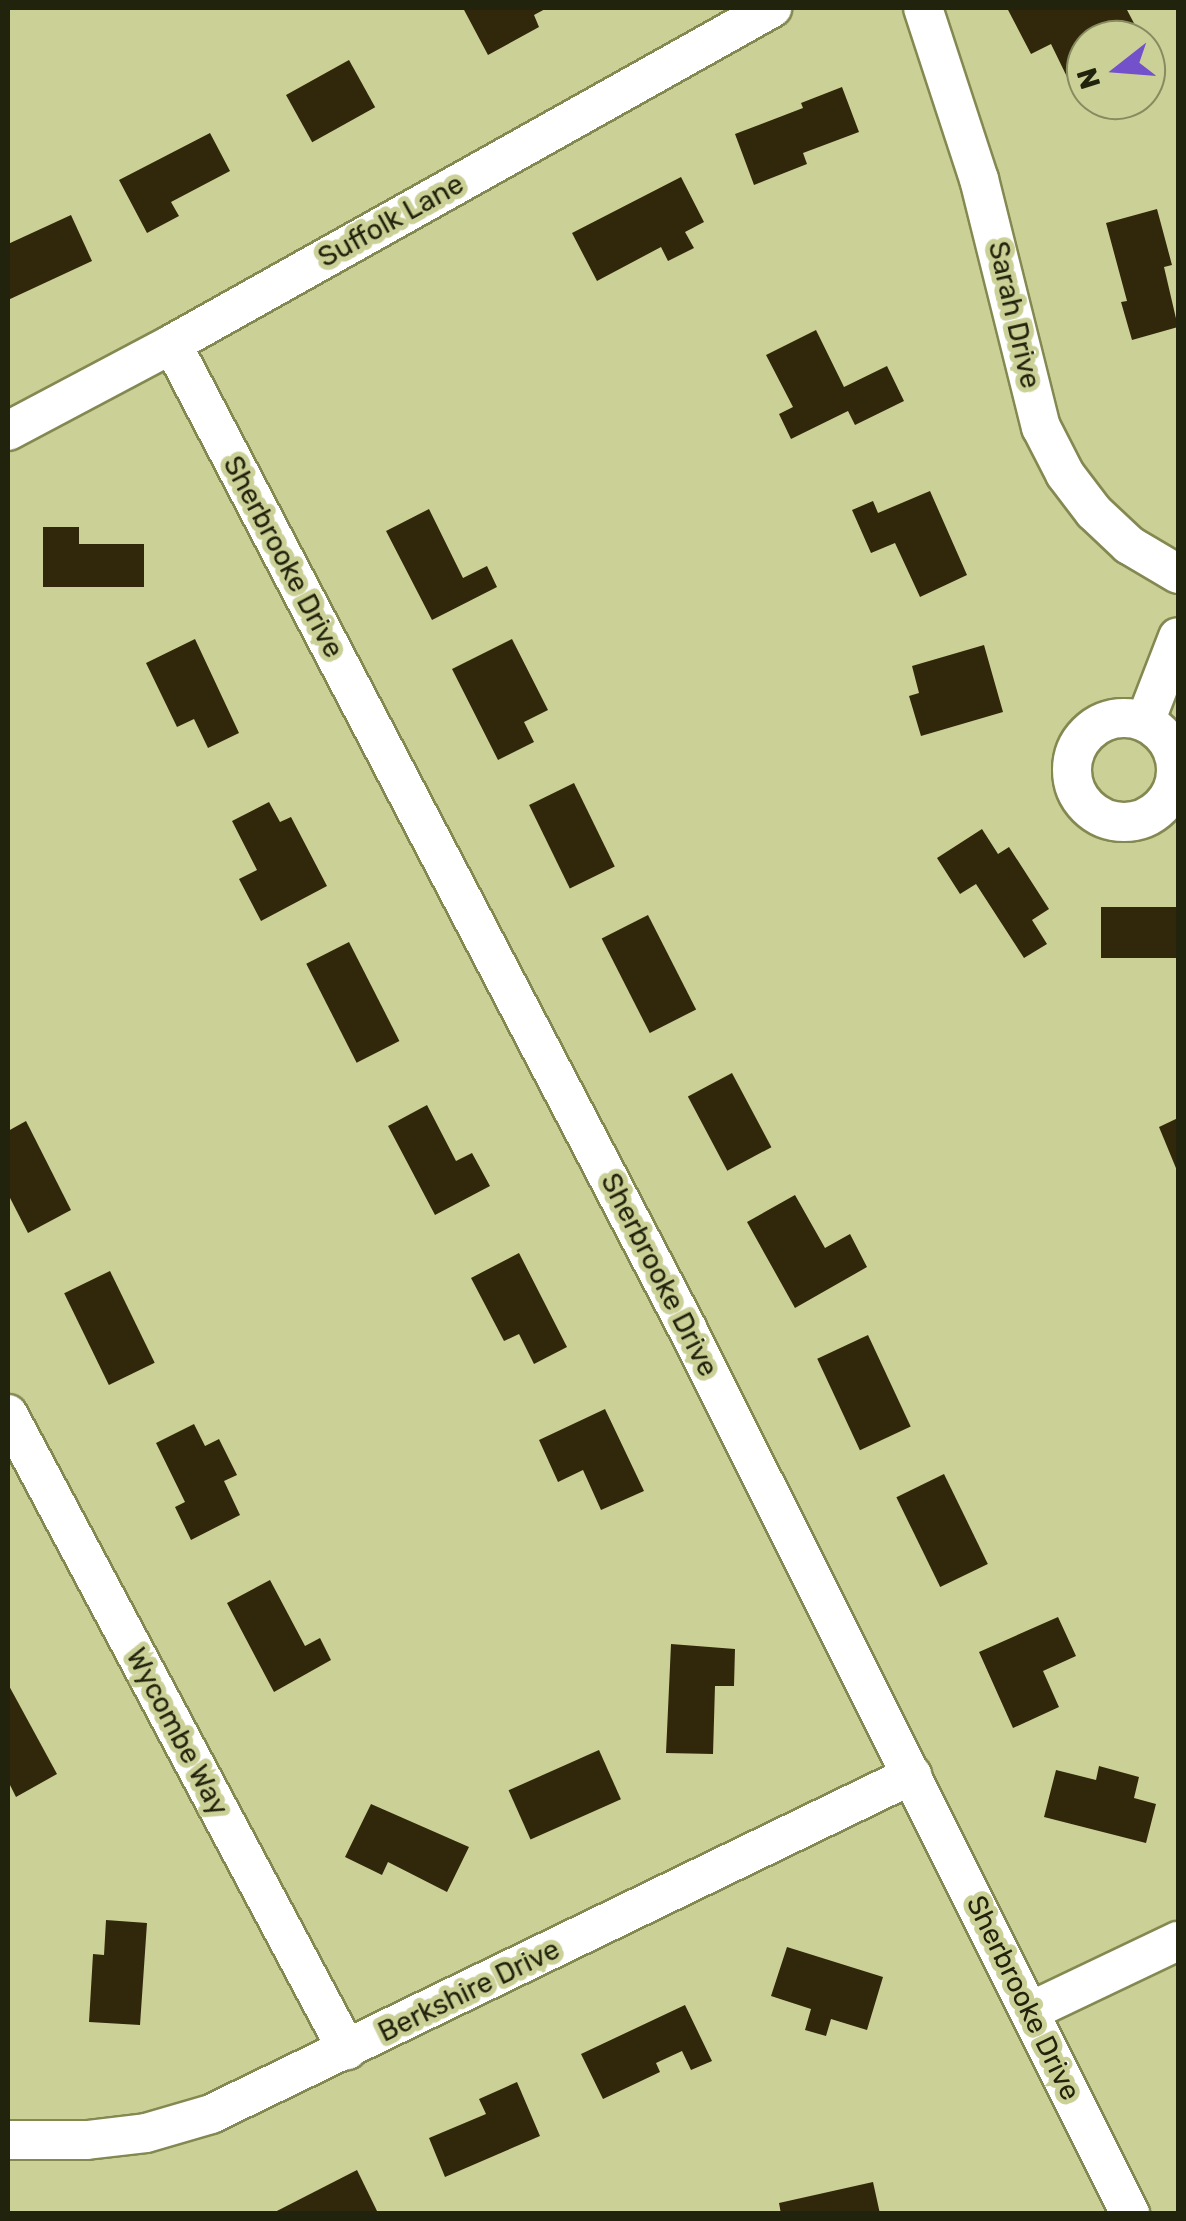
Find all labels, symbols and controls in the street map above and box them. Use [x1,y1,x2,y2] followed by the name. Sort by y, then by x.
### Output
[1066,20,1166,120] north arrow
[1070,64,1107,93] text: N
[312,167,470,275] street label: Suffolk Lane
[981,238,1047,392] street label: Sarah Drive
[216,450,350,664] street label: Sherbrooke Drive
[593,1168,725,1382] street label: Sherbrooke Drive
[119,1642,235,1822] street label: Wycombe Way
[959,1890,1087,2106] street label: Sherbrooke Drive
[373,1933,565,2049] street label: Berkshire Drive

